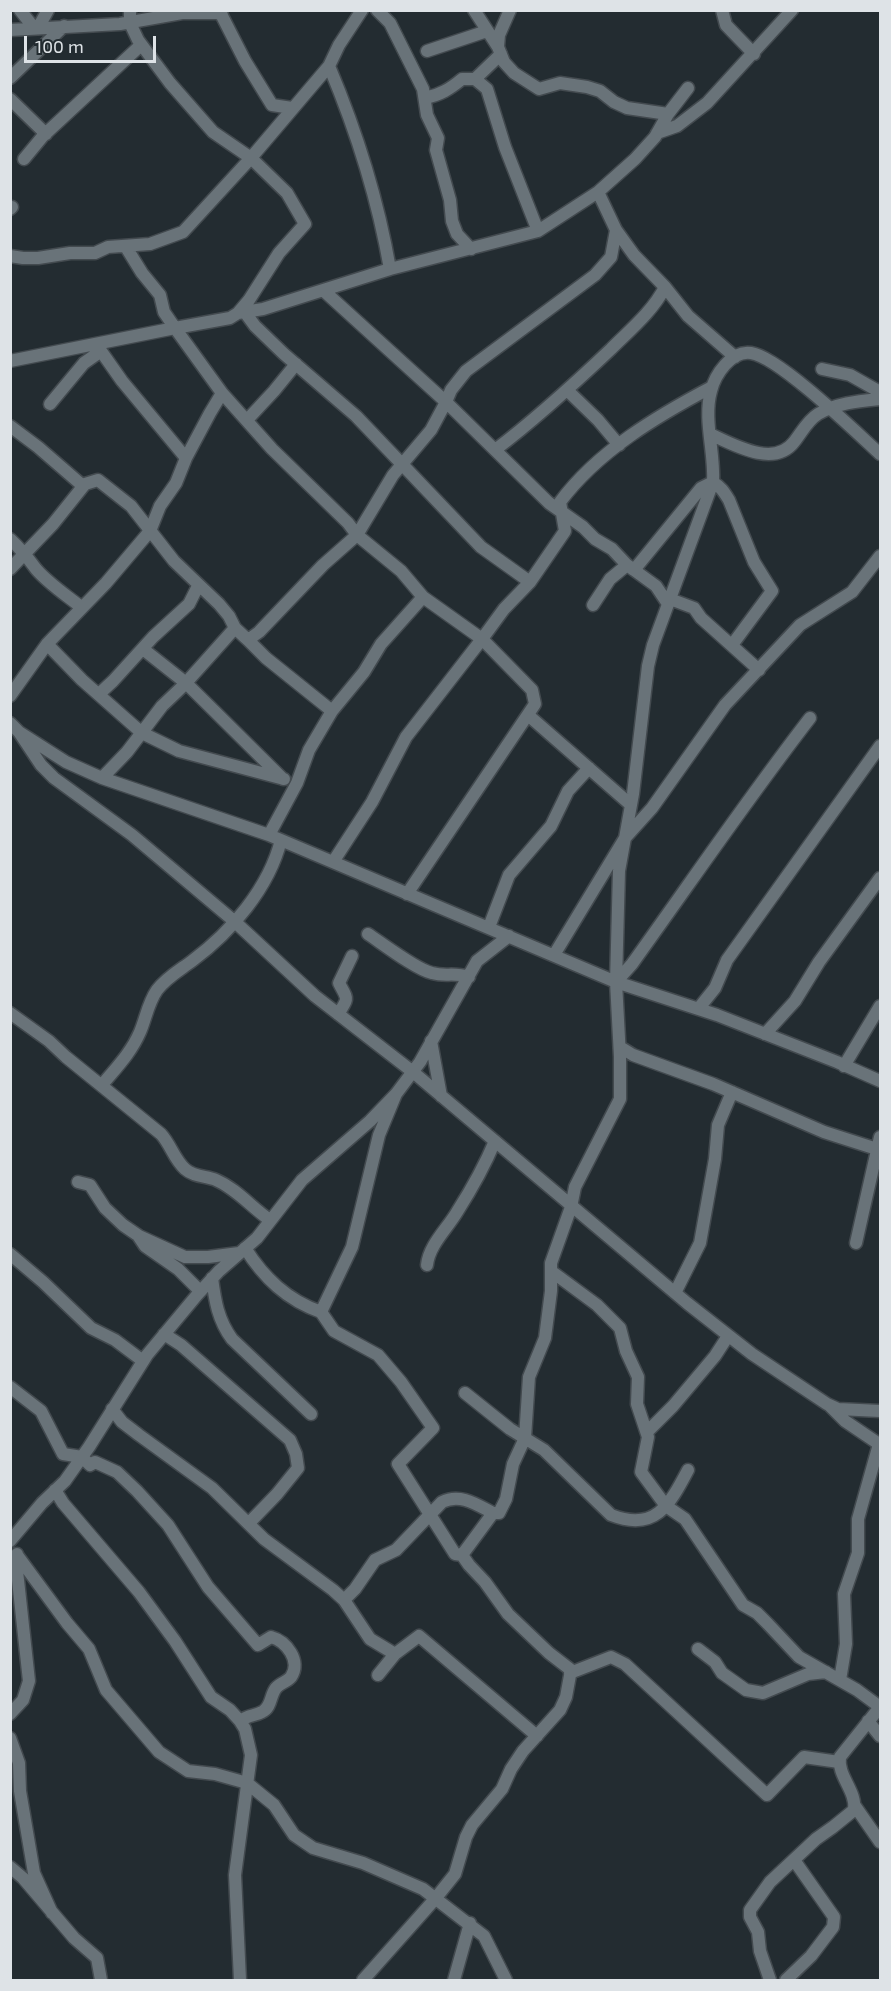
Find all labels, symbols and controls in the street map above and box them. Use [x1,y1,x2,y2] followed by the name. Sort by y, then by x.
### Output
[27,24,159,62] scale bar
[35,35,84,57] text: 100 m

